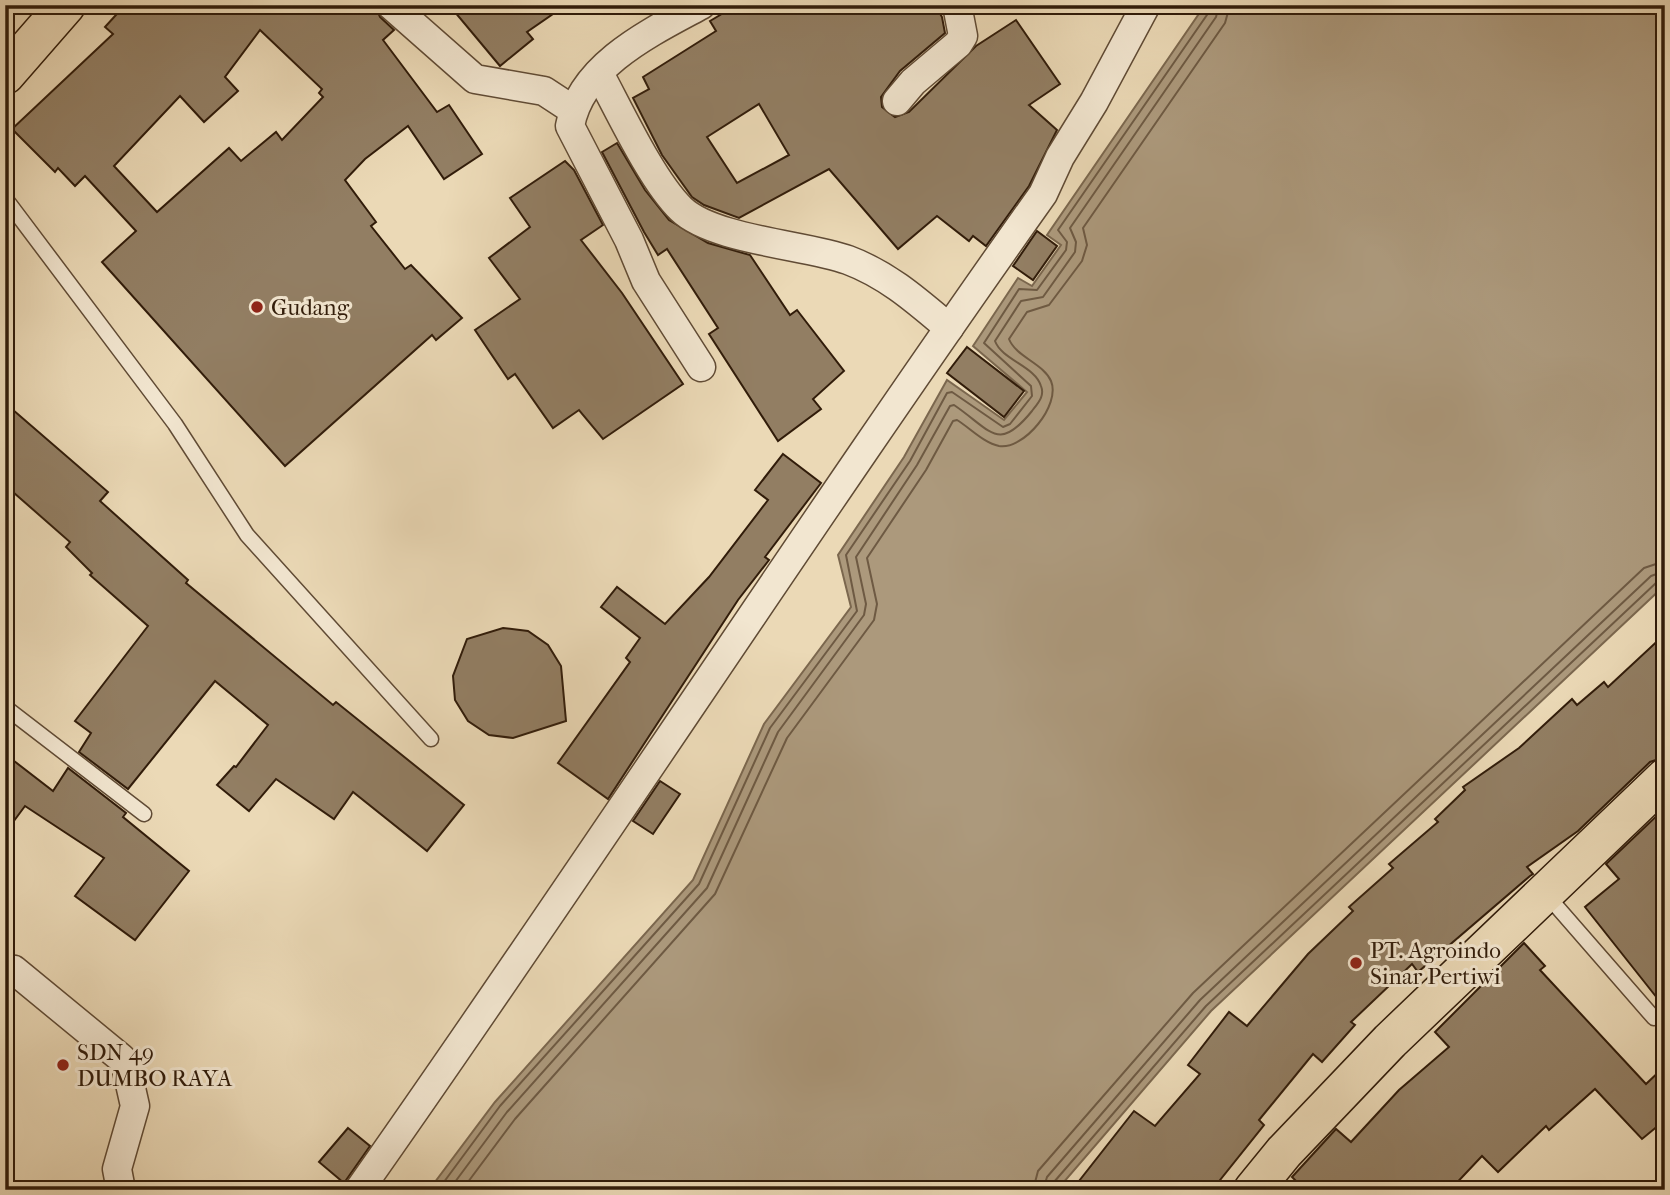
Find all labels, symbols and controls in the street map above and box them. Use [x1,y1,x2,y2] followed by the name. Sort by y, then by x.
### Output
[271,294,350,321] place label: Gudang
[249,299,265,315] marker: Gudang
[1370,937,1501,990] place label: PT. Agroindo Sinar Pertiwi
[1348,955,1364,971] marker: PT. Agroindo Sinar Pertiwi
[77,1039,233,1092] place label: SDN 49 DUMBO RAYA
[55,1057,71,1073] marker: SDN 49 DUMBO RAYA

